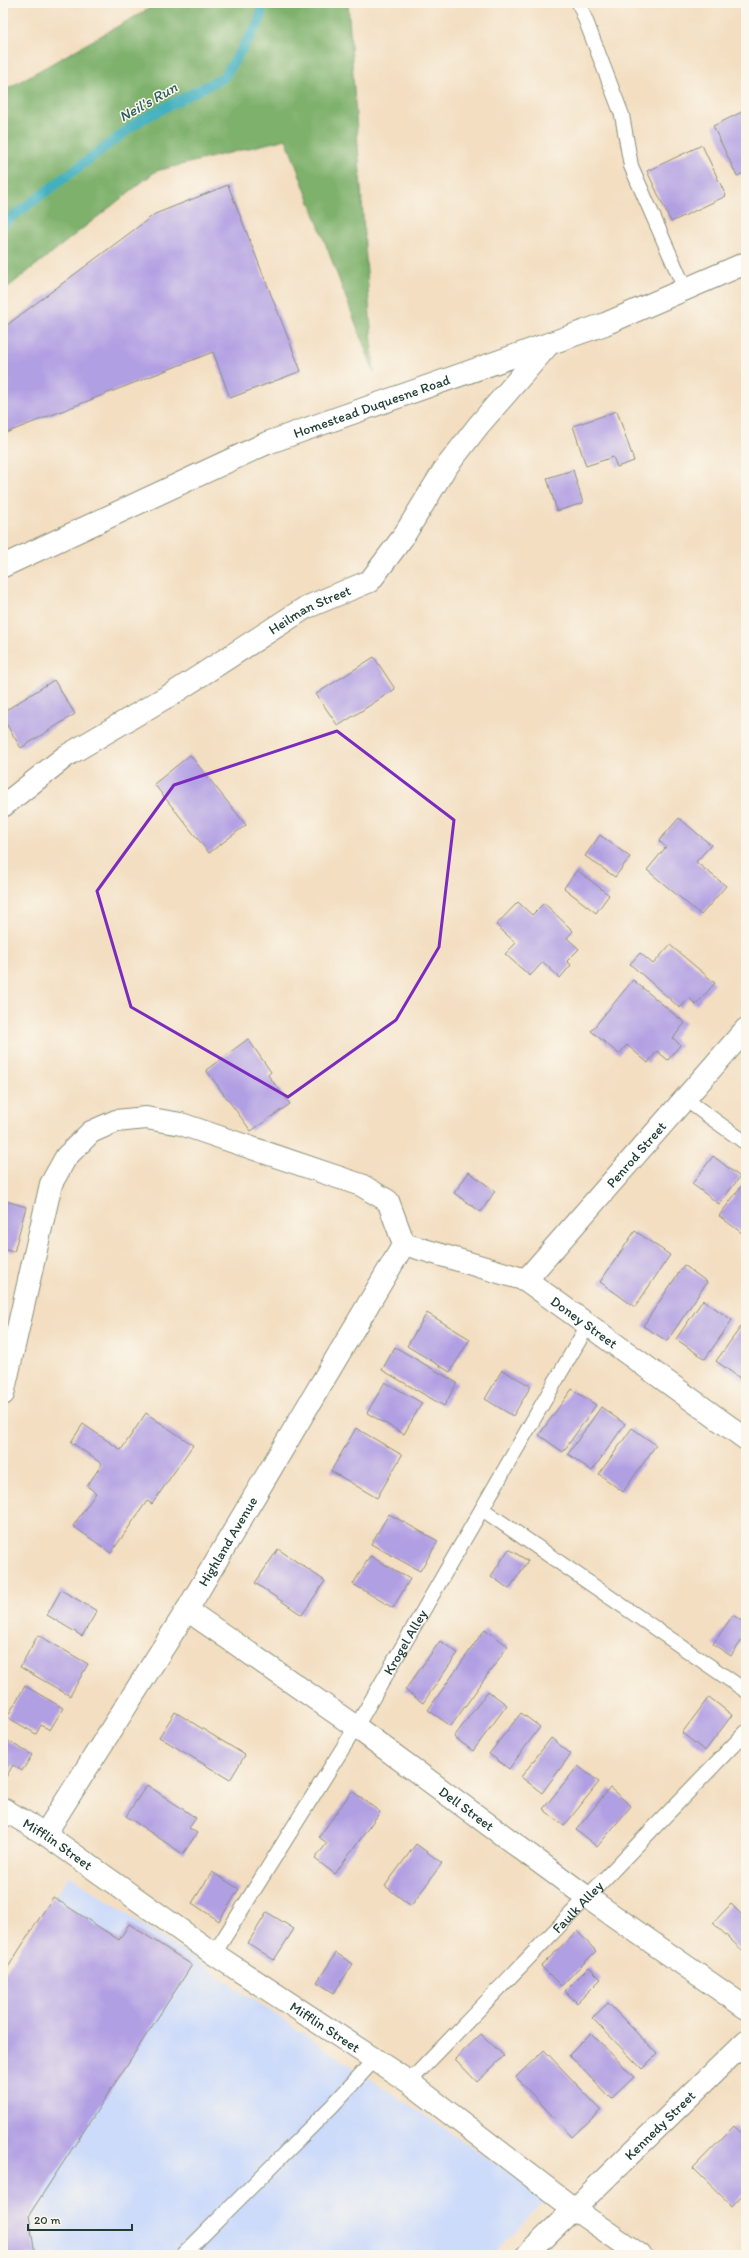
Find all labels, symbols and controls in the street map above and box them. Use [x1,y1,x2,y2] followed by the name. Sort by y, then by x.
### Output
[116,78,181,126] water label: Neil's Run
[291,371,453,442] street label: Homestead Duquesne Road
[265,582,353,638] street label: Heilman Street
[603,1118,670,1191] street label: Penrod Street
[547,1293,621,1352] street label: Doney Street
[195,1493,262,1590] street label: Highland Avenue
[380,1606,431,1678] street label: Krogel Alley
[435,1783,497,1835] street label: Dell Street
[20,1815,96,1874] street label: Mifflin Street
[549,1877,607,1937] street label: Faulk Alley
[287,1998,363,2056] street label: Mifflin Street
[621,2087,699,2164] street label: Kennedy Street
[28,2206,132,2232] scale bar
[34,2213,61,2227] text: 20 m

